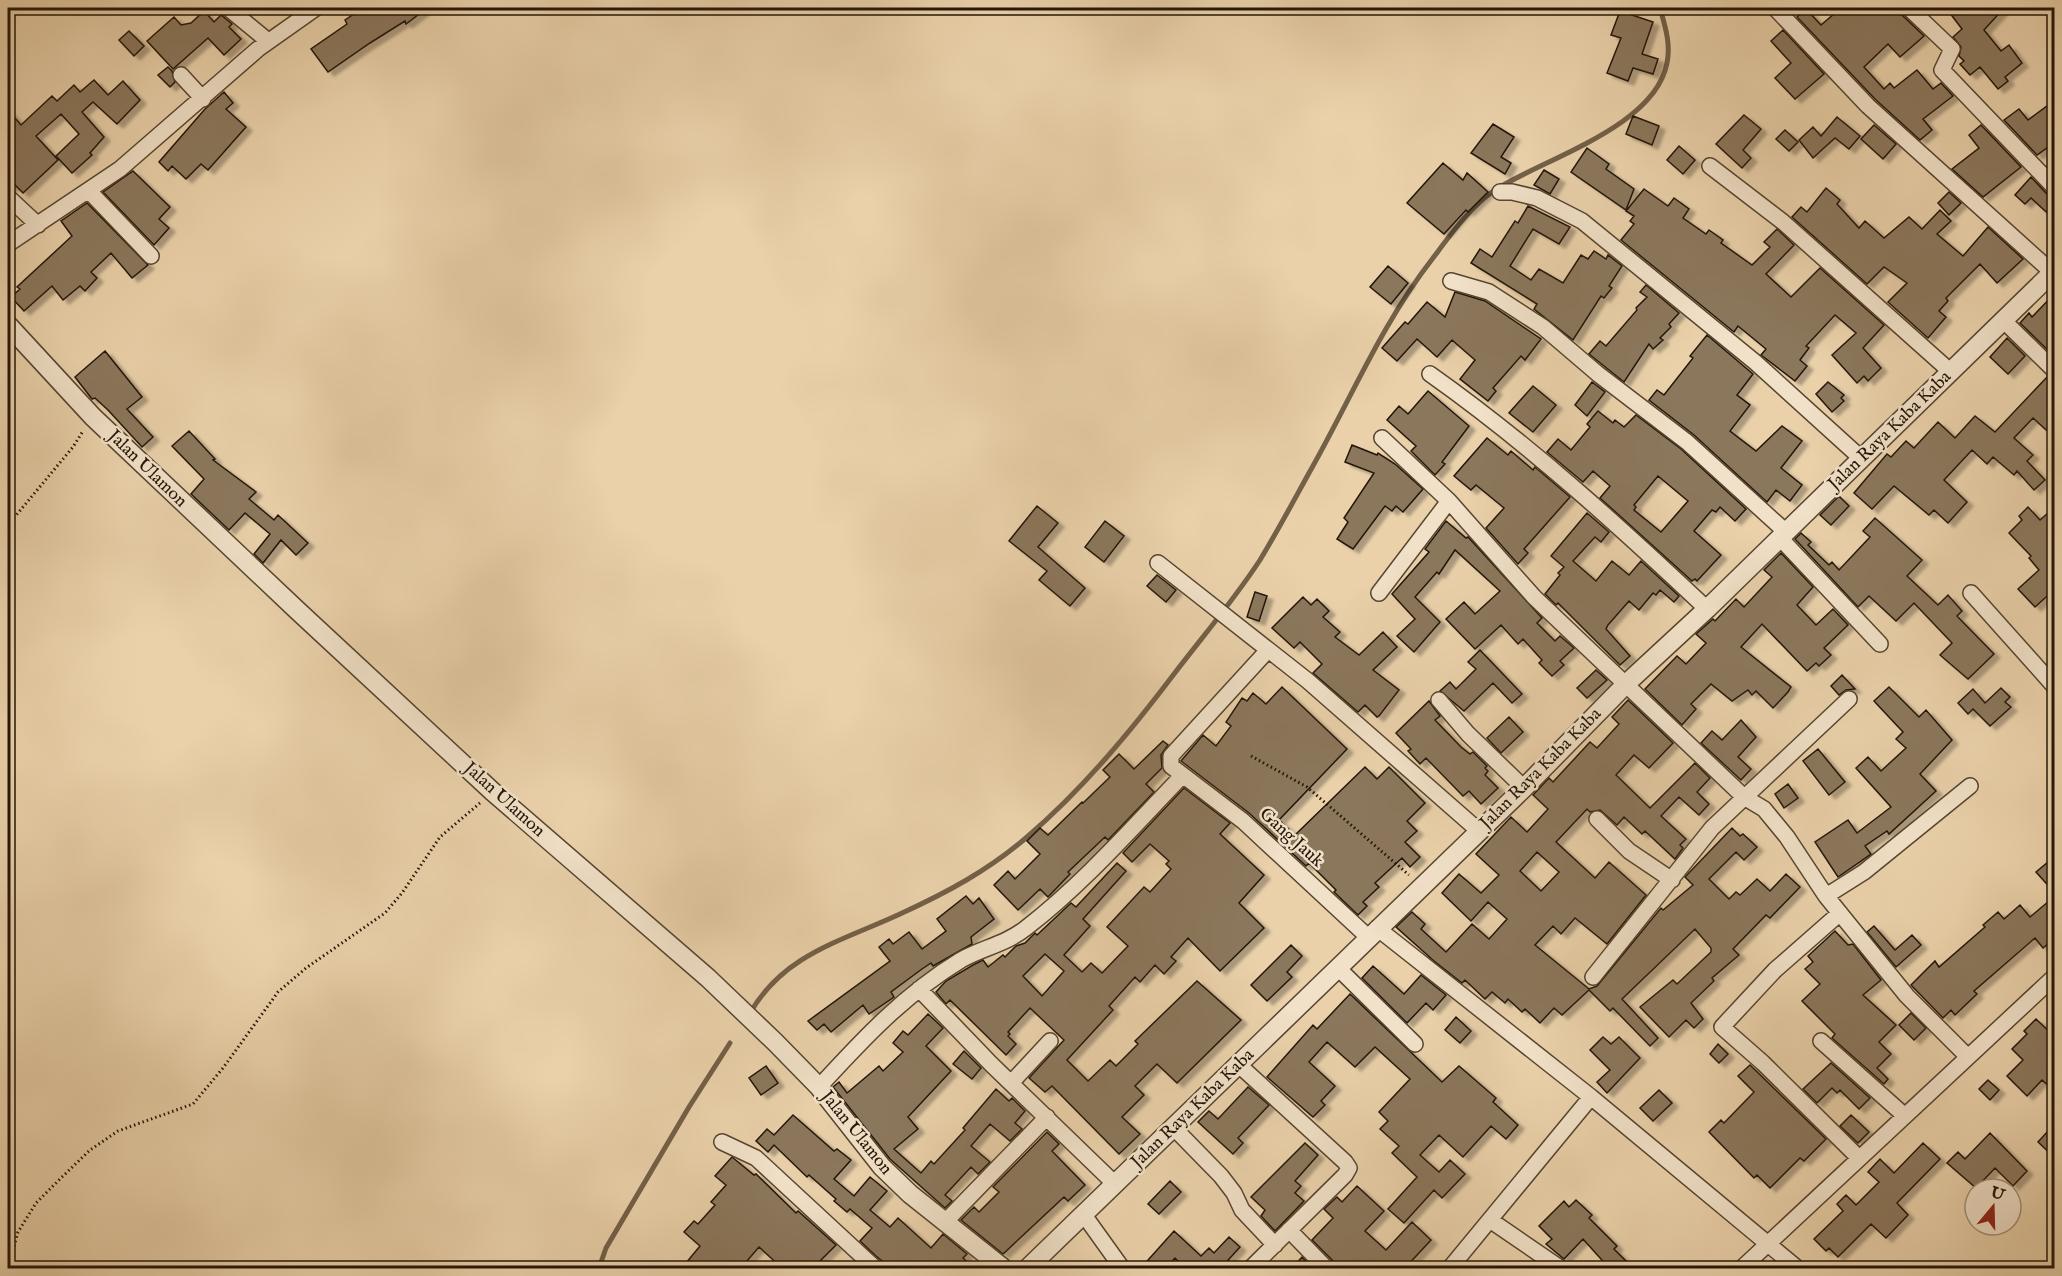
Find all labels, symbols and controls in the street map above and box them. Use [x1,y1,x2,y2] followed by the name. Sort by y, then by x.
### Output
[1822,366,1957,497] street label: Jalan Raya Kaba Kaba
[101,424,192,513] street label: Jalan Ulamon
[1474,703,1607,836] street label: Jalan Raya Kaba Kaba
[457,756,550,843] street label: Jalan Ulamon
[1254,803,1328,873] street label: Gang Jauk
[1125,1044,1260,1175] street label: Jalan Raya Kaba Kaba
[814,1085,897,1180] street label: Jalan Ulamon
[1963,1177,2023,1237] north arrow
[1987,1183,2007,1207] text: U

